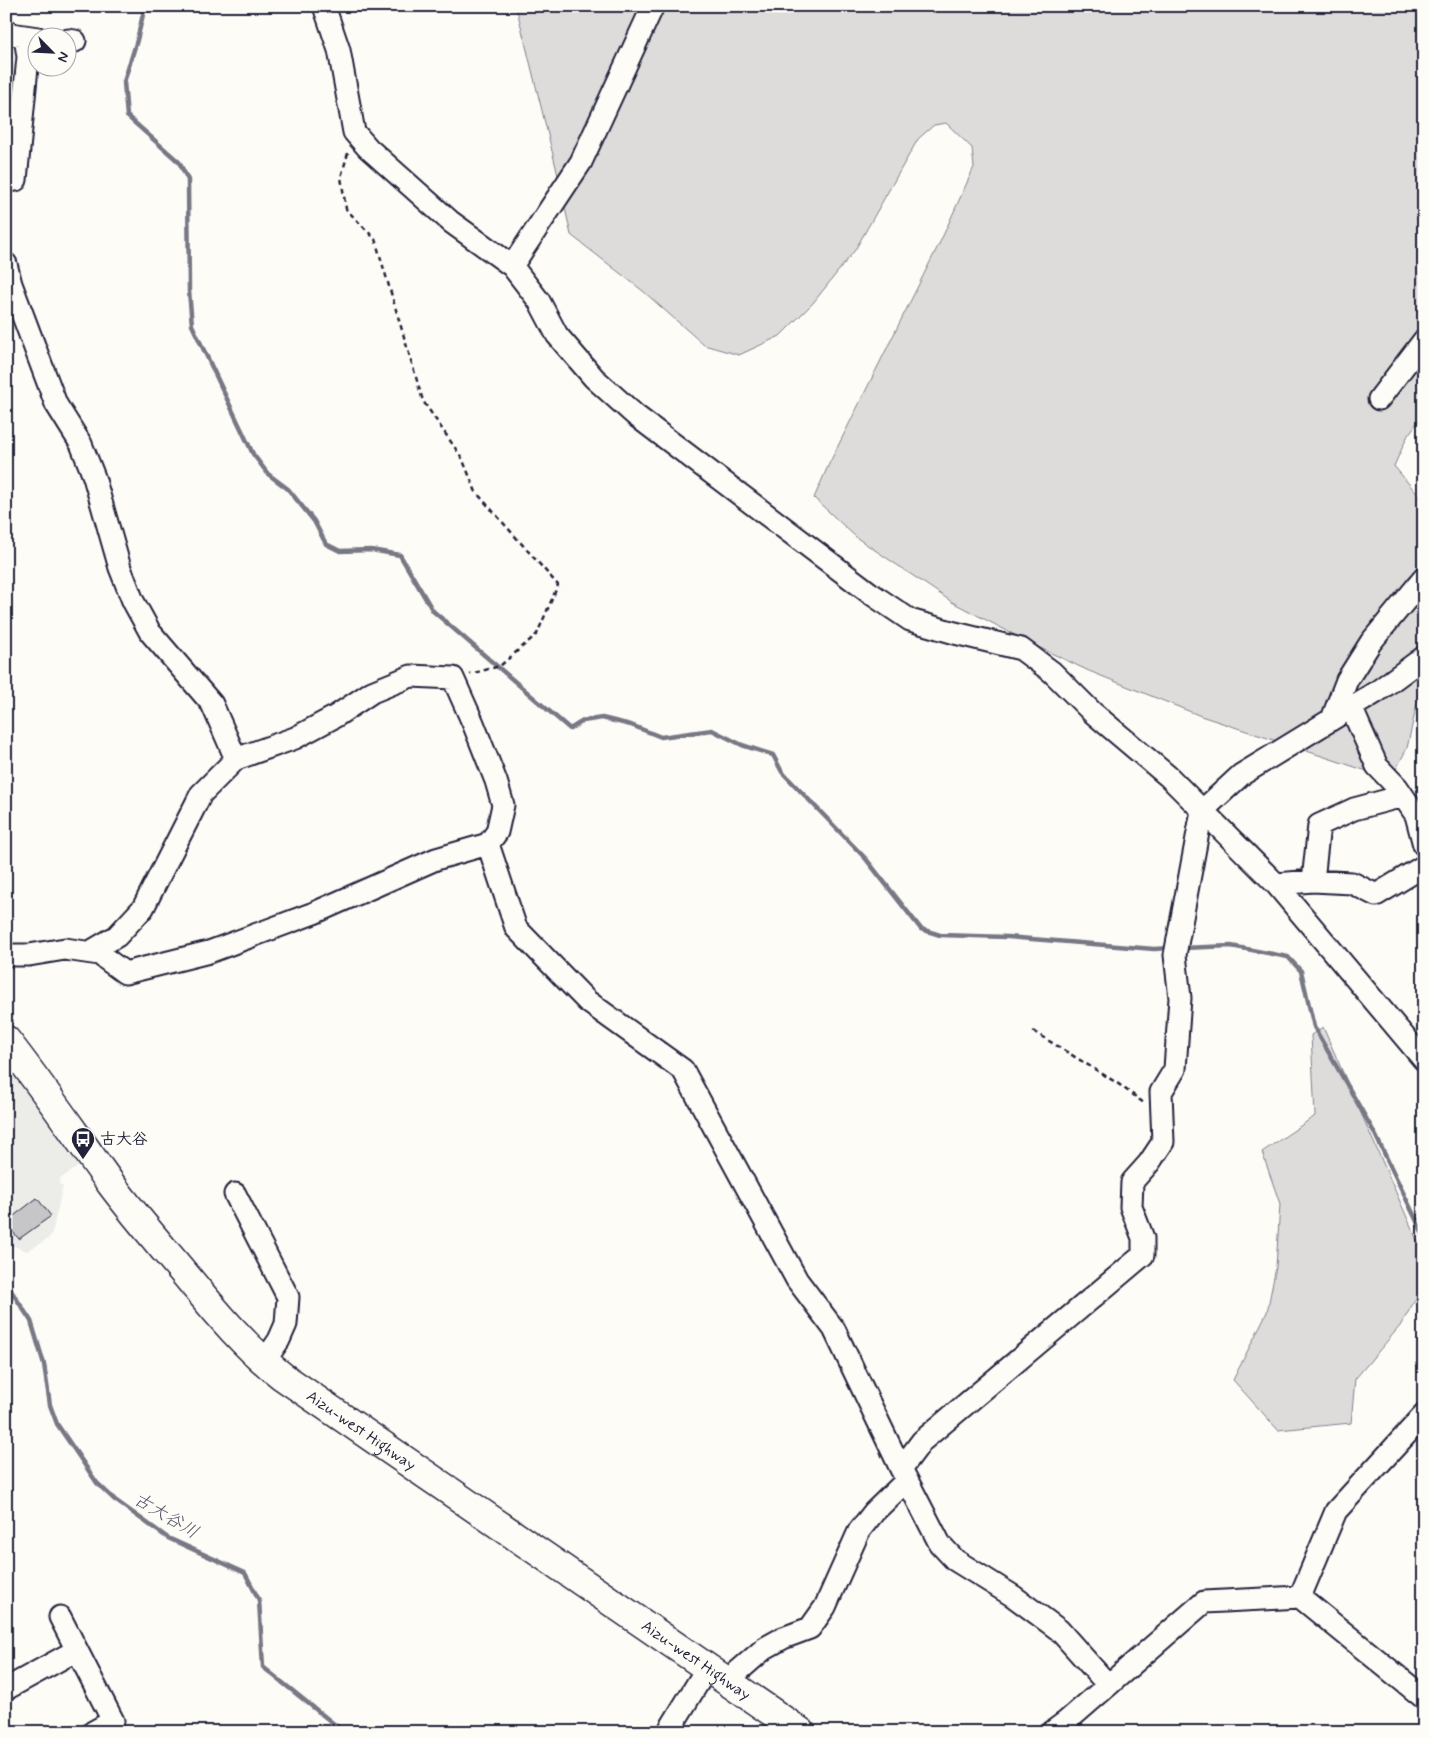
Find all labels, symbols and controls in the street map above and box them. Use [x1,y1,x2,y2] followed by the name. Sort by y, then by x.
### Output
[28,28,78,78] north arrow
[53,49,73,65] text: N
[70,1126,96,1160] bus stop icon: 古大谷
[100,1129,148,1150] place label: 古大谷
[302,1385,420,1475] street label: Aizu-west Highway
[129,1487,203,1545] water label: 古大谷川
[637,1615,755,1705] street label: Aizu-west Highway

